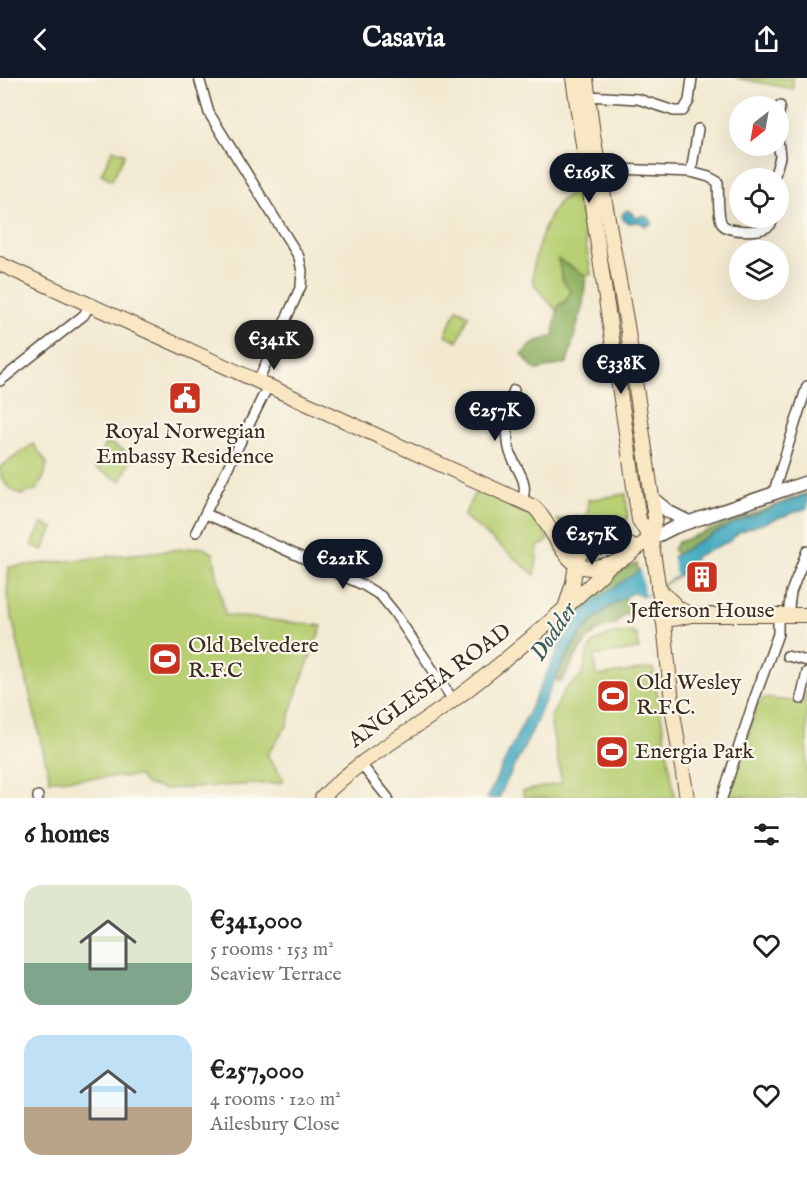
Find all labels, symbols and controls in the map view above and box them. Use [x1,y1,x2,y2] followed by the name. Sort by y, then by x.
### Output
[362,22,445,56] text: Casavia
[24,23,57,56] icon: back
[750,23,783,56] icon: share
[729,96,789,156] north arrow
[729,96,789,300] map controls
[547,153,631,204] pin: €169K
[564,160,614,185] text: €169K
[729,168,789,228] button: locate
[729,240,789,300] button: layers
[232,320,316,371] pin: €341K
[249,327,299,352] text: €341K
[579,344,663,395] pin: €338K
[597,351,645,376] text: €338K
[167,380,203,416] public building icon: Royal Norwegian Embassy Residence
[453,391,537,442] pin: €257K
[469,398,521,423] text: €257K
[96,418,274,471] place label: Royal Norwegian Embassy Residence
[550,515,634,566] pin: €257K
[566,522,618,547] text: €257K
[301,539,385,590] pin: €221K
[317,546,369,571] text: €221K
[684,559,720,595] building icon: Jefferson House
[523,595,586,667] water label: Dodder
[626,597,775,625] place label: Jefferson House
[342,617,517,755] street label: ANGLESEA ROAD
[188,632,319,685] place label: Old Belvedere R.F.C
[147,641,183,677] sports icon: Old Belvedere R.F.C
[636,669,741,722] place label: Old Wesley R.F.C.
[595,678,631,714] sports icon: Old Wesley R.F.C.
[594,734,630,770] sports icon: Energia Park
[635,738,754,766] place label: Energia Park
[24,818,109,851] text: 6 homes
[750,818,783,851] icon: filters
[210,904,303,937] text: €341,000
[72,909,144,981] icon: home
[750,929,783,962] icon: heart
[210,937,334,962] text: 5 rooms · 153 m²
[210,962,342,987] text: Seaview Terrace
[210,1054,304,1087] text: €257,000
[72,1059,144,1131] icon: home
[750,1079,783,1112] icon: heart
[210,1087,341,1112] text: 4 rooms · 120 m²
[210,1112,340,1137] text: Ailesbury Close

